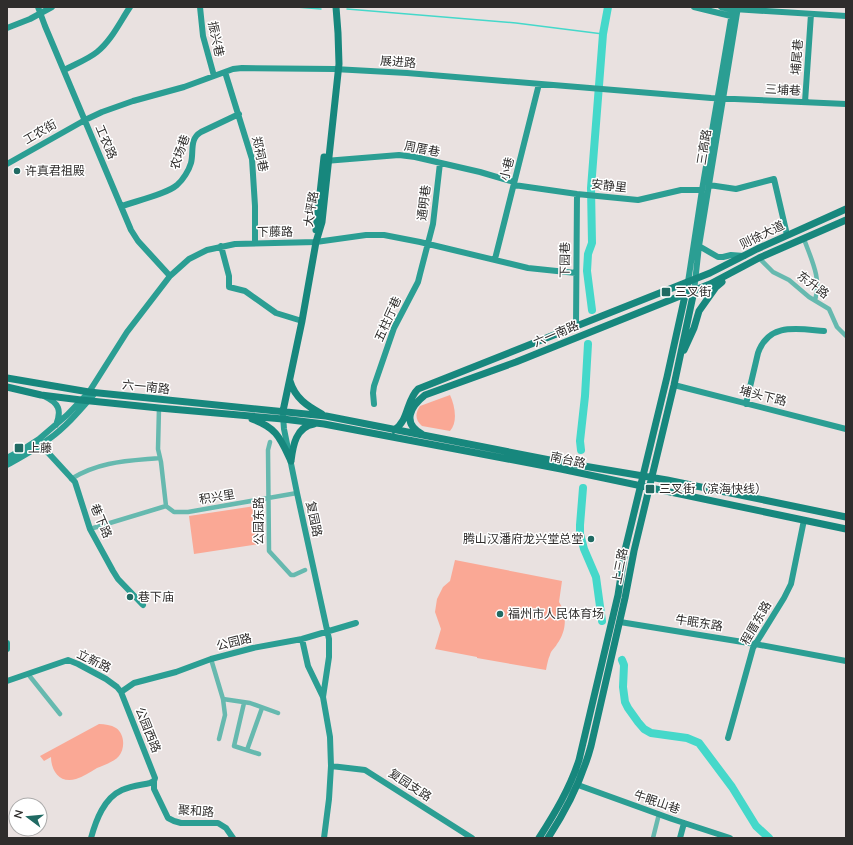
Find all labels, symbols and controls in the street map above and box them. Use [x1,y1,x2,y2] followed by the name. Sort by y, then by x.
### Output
[205,20,228,58] street label: 振兴巷
[788,38,805,75] street label: 埔尾巷
[380,53,417,70] street label: 展进路
[765,81,801,98] street label: 三埔巷
[20,116,59,147] street label: 工农街
[93,122,120,161] street label: 工农路
[693,128,714,166] street label: 三高路
[167,132,192,171] street label: 农场巷
[249,135,272,173] street label: 郑祠巷
[403,138,441,159] street label: 周厝巷
[496,155,517,182] street label: 小巷
[25,163,85,178] place label: 许真君祖殿
[12,166,22,176] marker: 许真君祖殿
[590,176,628,195] street label: 安静里
[414,184,433,222] street label: 通明巷
[300,190,321,228] street label: 大坪路
[737,217,787,252] street label: 则徐大道
[257,224,293,239] street label: 下藤路
[557,242,572,278] street label: 下园巷
[794,268,832,301] street label: 东升路
[675,284,711,299] place label: 三叉街
[660,286,672,298] marker: 三叉街
[371,294,404,344] street label: 五柱厅巷
[531,317,581,350] street label: 六一南路
[121,377,171,396] street label: 六一南路
[738,382,788,409] street label: 埔头下路
[28,440,52,455] place label: 上藤
[13,442,25,454] marker: 上藤
[549,448,587,471] street label: 南台路
[659,481,767,496] place label: 三叉街（滨海快线）
[644,483,656,495] marker: 三叉街（滨海快线）
[198,486,236,507] street label: 积兴里
[251,497,266,545] street label: 公园东路
[303,500,326,538] street label: 复园路
[88,501,115,540] street label: 巷下路
[463,531,583,546] place label: 腾山汉潘府龙兴堂总堂
[586,534,596,544] marker: 腾山汉潘府龙兴堂总堂
[609,547,630,585] street label: 上三路
[138,589,174,604] place label: 巷下庙
[125,592,135,602] marker: 巷下庙
[737,598,774,647] street label: 程厝东路
[508,606,604,621] place label: 福州市人民体育场
[495,609,505,619] marker: 福州市人民体育场
[674,611,724,634] street label: 牛眠东路
[215,630,253,653] street label: 公园路
[75,646,114,675] street label: 立新路
[133,705,164,755] street label: 公园西路
[386,765,434,804] street label: 复园支路
[632,787,682,816] street label: 牛眠山巷
[8,797,48,837] north arrow
[178,802,215,819] street label: 聚和路
[11,808,26,820] text: N

